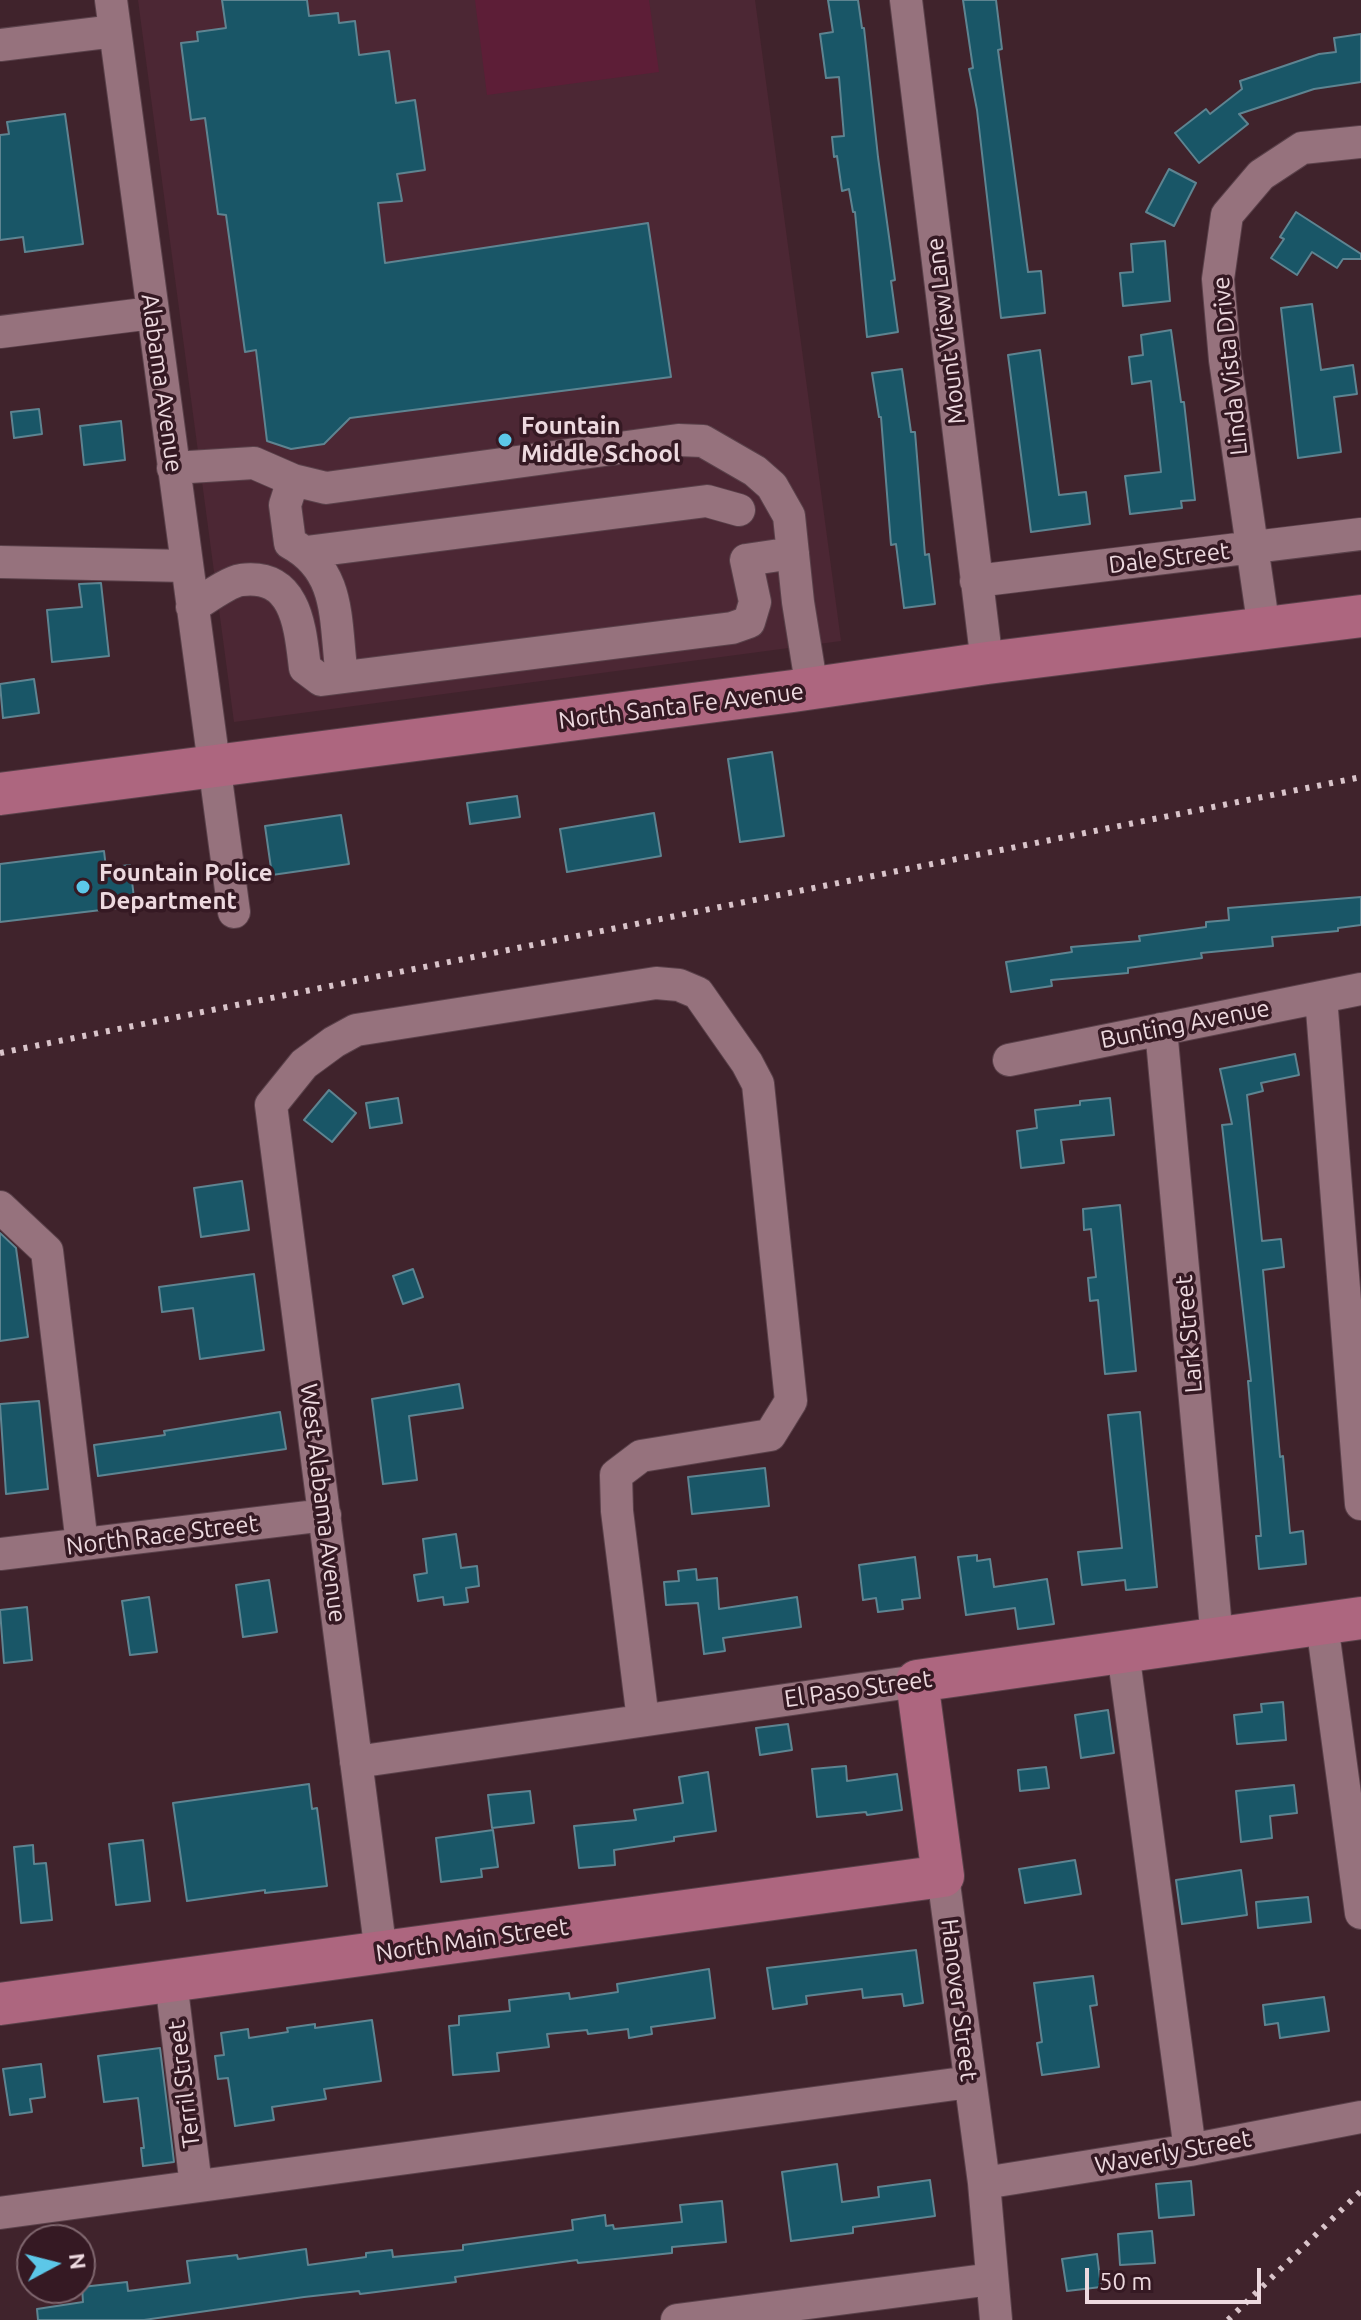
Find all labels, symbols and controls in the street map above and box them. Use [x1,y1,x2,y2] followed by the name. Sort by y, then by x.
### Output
[920,236,972,426] street label: Mount View Lane
[1206,275,1254,457] street label: Linda Vista Drive
[135,292,189,474] street label: Alabama Avenue
[521,412,680,468] place label: Fountain Middle School
[496,431,514,449] marker: Fountain Middle School
[1107,536,1231,580] street label: Dale Street
[557,677,805,735] street label: North Santa Fe Avenue
[99,859,273,915] place label: Fountain Police Department
[74,878,92,896] marker: Fountain Police Department
[1098,993,1272,1055] street label: Bunting Avenue
[1169,1274,1209,1394] street label: Lark Street
[294,1382,352,1624] street label: West Alabama Avenue
[64,1509,260,1561] street label: North Race Street
[782,1664,934,1714] street label: El Paso Street
[374,1912,570,1968] street label: North Main Street
[935,1917,983,2083] street label: Hanover Street
[162,2019,206,2149] street label: Terril Street
[1093,2124,1253,2180] street label: Waverly Street
[16,2224,96,2304] north arrow
[65,2252,92,2271] text: N
[1089,2252,1265,2302] scale bar
[1099,2268,1152,2295] text: 50 m

